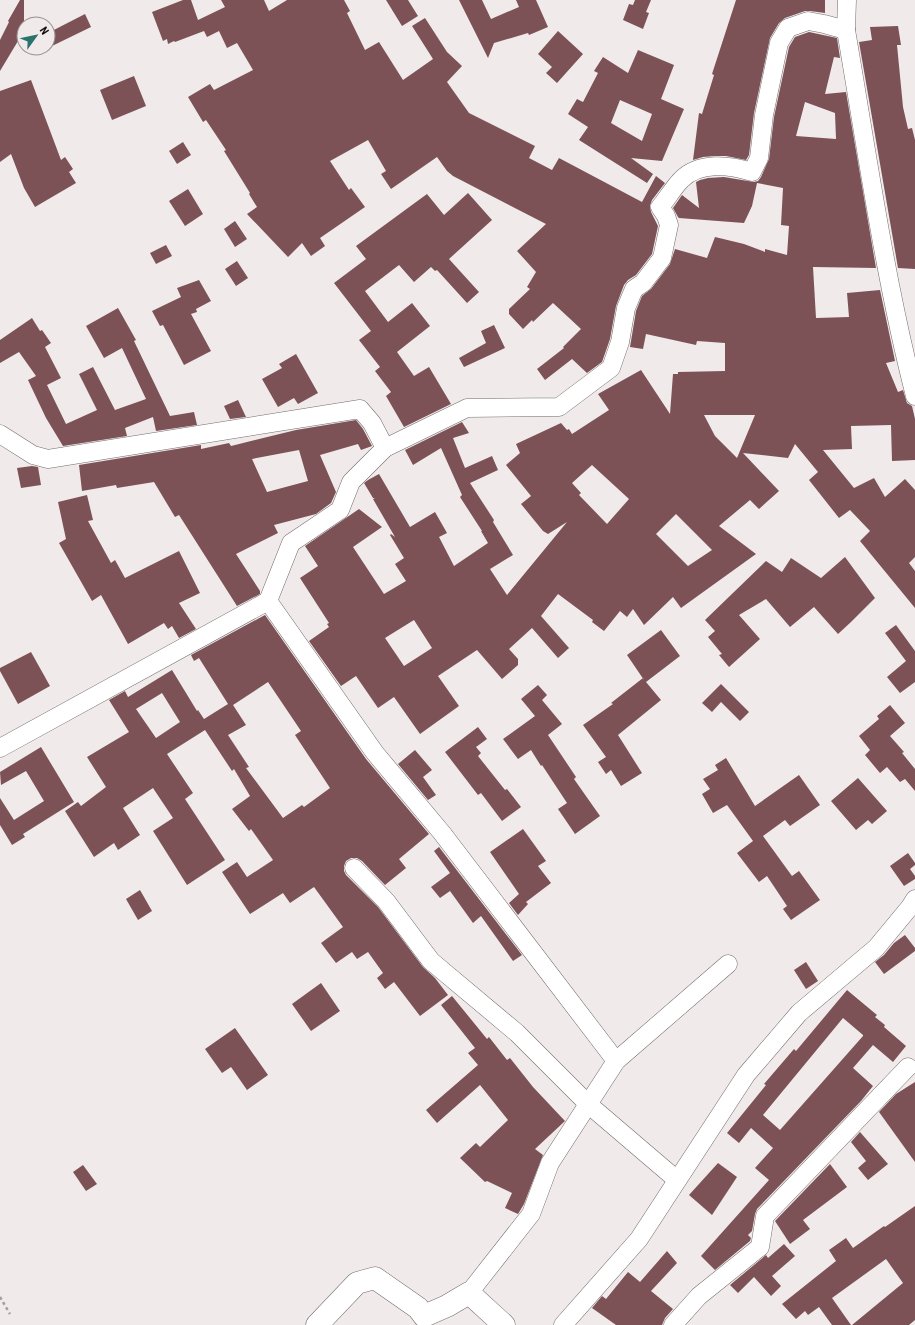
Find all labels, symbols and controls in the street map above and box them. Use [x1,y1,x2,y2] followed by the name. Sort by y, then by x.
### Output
[16,16,56,56] north arrow
[37,24,51,37] text: N

